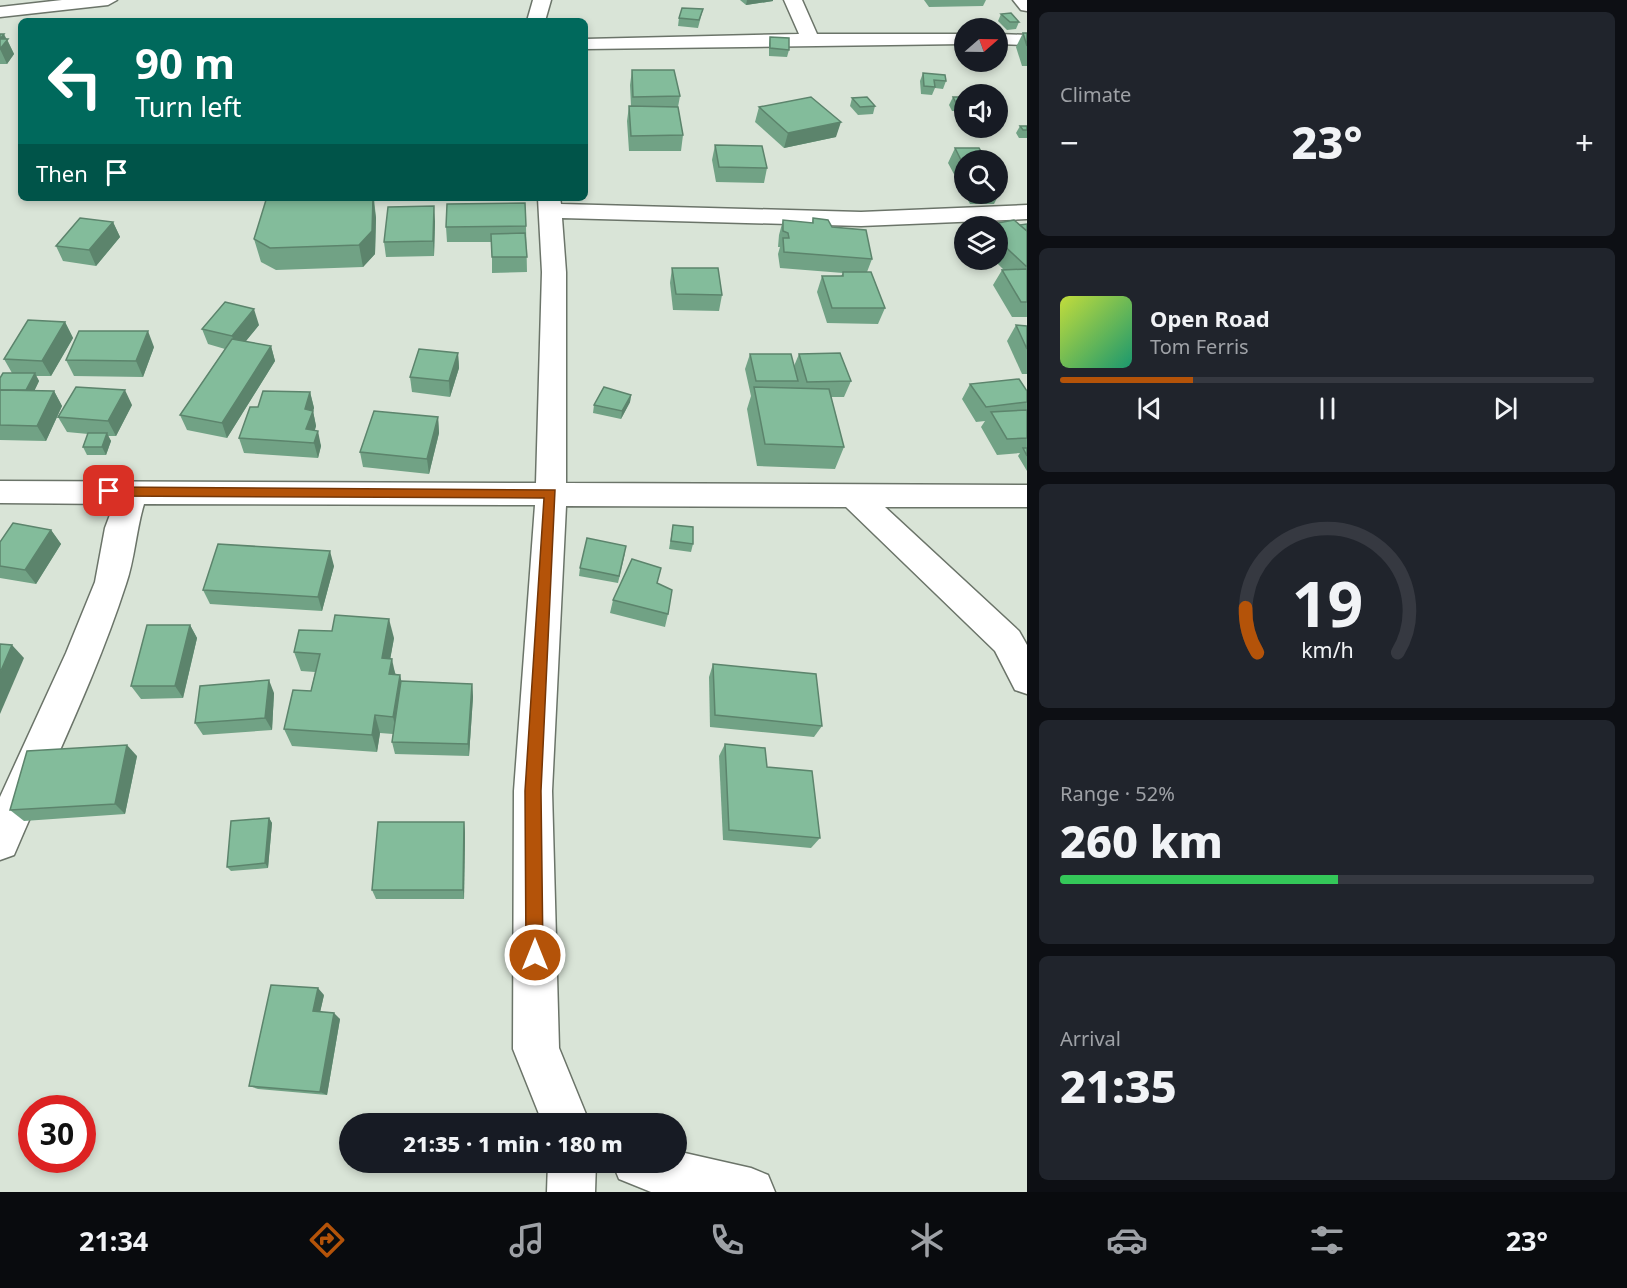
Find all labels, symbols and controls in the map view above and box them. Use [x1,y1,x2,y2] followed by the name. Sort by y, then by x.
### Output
[954,18,1008,72] north arrow
[954,18,1008,270] map controls
[135,34,235,91] text: 90 m
[36,42,114,120] icon: left
[1060,81,1131,108] text: Climate
[954,84,1008,138] button: sound
[135,88,241,125] text: Turn left
[1291,111,1363,172] text: 23°
[1060,120,1079,165] text: −
[1575,120,1594,165] text: +
[954,150,1008,204] button: search
[100,156,133,189] icon: arrive
[36,158,88,188] text: Then
[954,216,1008,270] button: layers
[1150,303,1270,333] text: Open Road
[1150,333,1249,360] text: Tom Ferris
[1133,392,1166,425] icon: previous
[1311,392,1344,425] icon: pause
[1489,392,1522,425] icon: next
[83,465,134,516] pin
[92,474,125,507] icon: arrive
[1291,560,1363,645] text: 19
[1301,635,1353,664] text: km/h
[1060,780,1175,807] text: Range · 52%
[1060,810,1223,871] text: 260 km
[503,923,567,987] position arrow
[1060,1025,1121,1052] text: Arrival
[1060,1055,1177,1116] text: 21:35
[18,1095,96,1173] speed limit sign: 30
[403,1128,623,1158] text: 21:35 · 1 min · 180 m
[306,1219,348,1261] icon: directions
[506,1219,548,1261] icon: music
[706,1219,748,1261] icon: phone
[906,1219,948,1261] icon: climate
[1106,1219,1148,1261] icon: car
[1306,1219,1348,1261] icon: filters
[79,1222,148,1259] text: 21:34
[1506,1222,1548,1259] text: 23°

